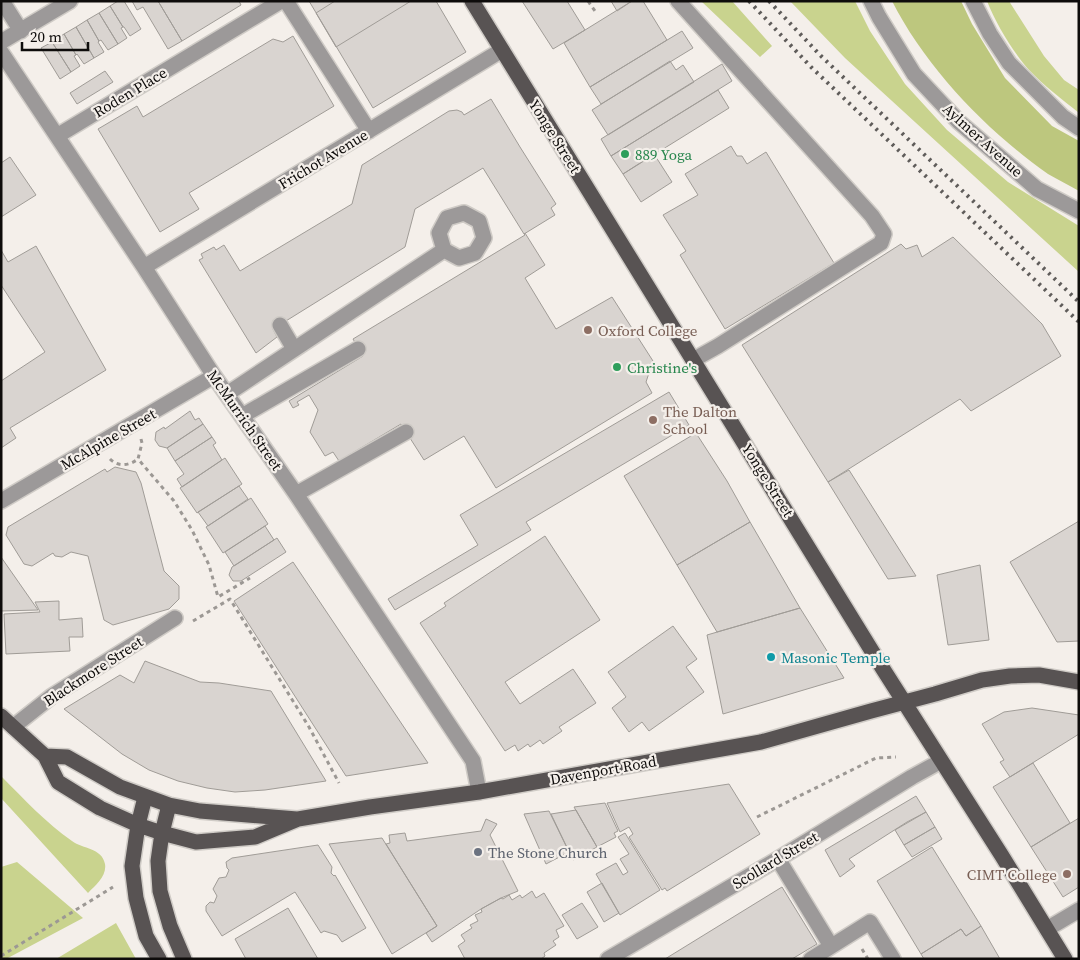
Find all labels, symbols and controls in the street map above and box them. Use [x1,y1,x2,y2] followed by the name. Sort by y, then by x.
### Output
[22,20,89,52] scale bar
[30,26,62,47] text: 20 m
[89,62,171,122] street label: Roden Place
[524,95,586,177] street label: Yonge Street
[938,98,1028,182] street label: Aylmer Avenue
[274,124,372,194] street label: Frichot Avenue
[635,144,692,165] place label: 889 Yoga
[619,148,631,160] marker: 889 Yoga
[598,320,698,341] place label: Oxford College
[582,324,594,336] marker: Oxford College
[627,357,697,378] place label: Christine's
[611,361,623,373] marker: Christine's
[203,366,288,474] street label: McMurrich Street
[663,401,737,439] place label: The Dalton School
[57,403,160,475] street label: McAlpine Street
[647,414,659,426] marker: The Dalton School
[737,439,799,521] street label: Yonge Street
[39,631,147,711] street label: Blackmore Street
[781,647,891,668] place label: Masonic Temple
[765,651,777,663] marker: Masonic Temple
[548,750,658,790] street label: Davenport Road
[728,826,822,894] street label: Scollard Street
[488,842,608,863] place label: The Stone Church
[472,846,484,858] marker: The Stone Church
[967,864,1057,885] place label: CIMT College
[1061,868,1073,880] marker: CIMT College

